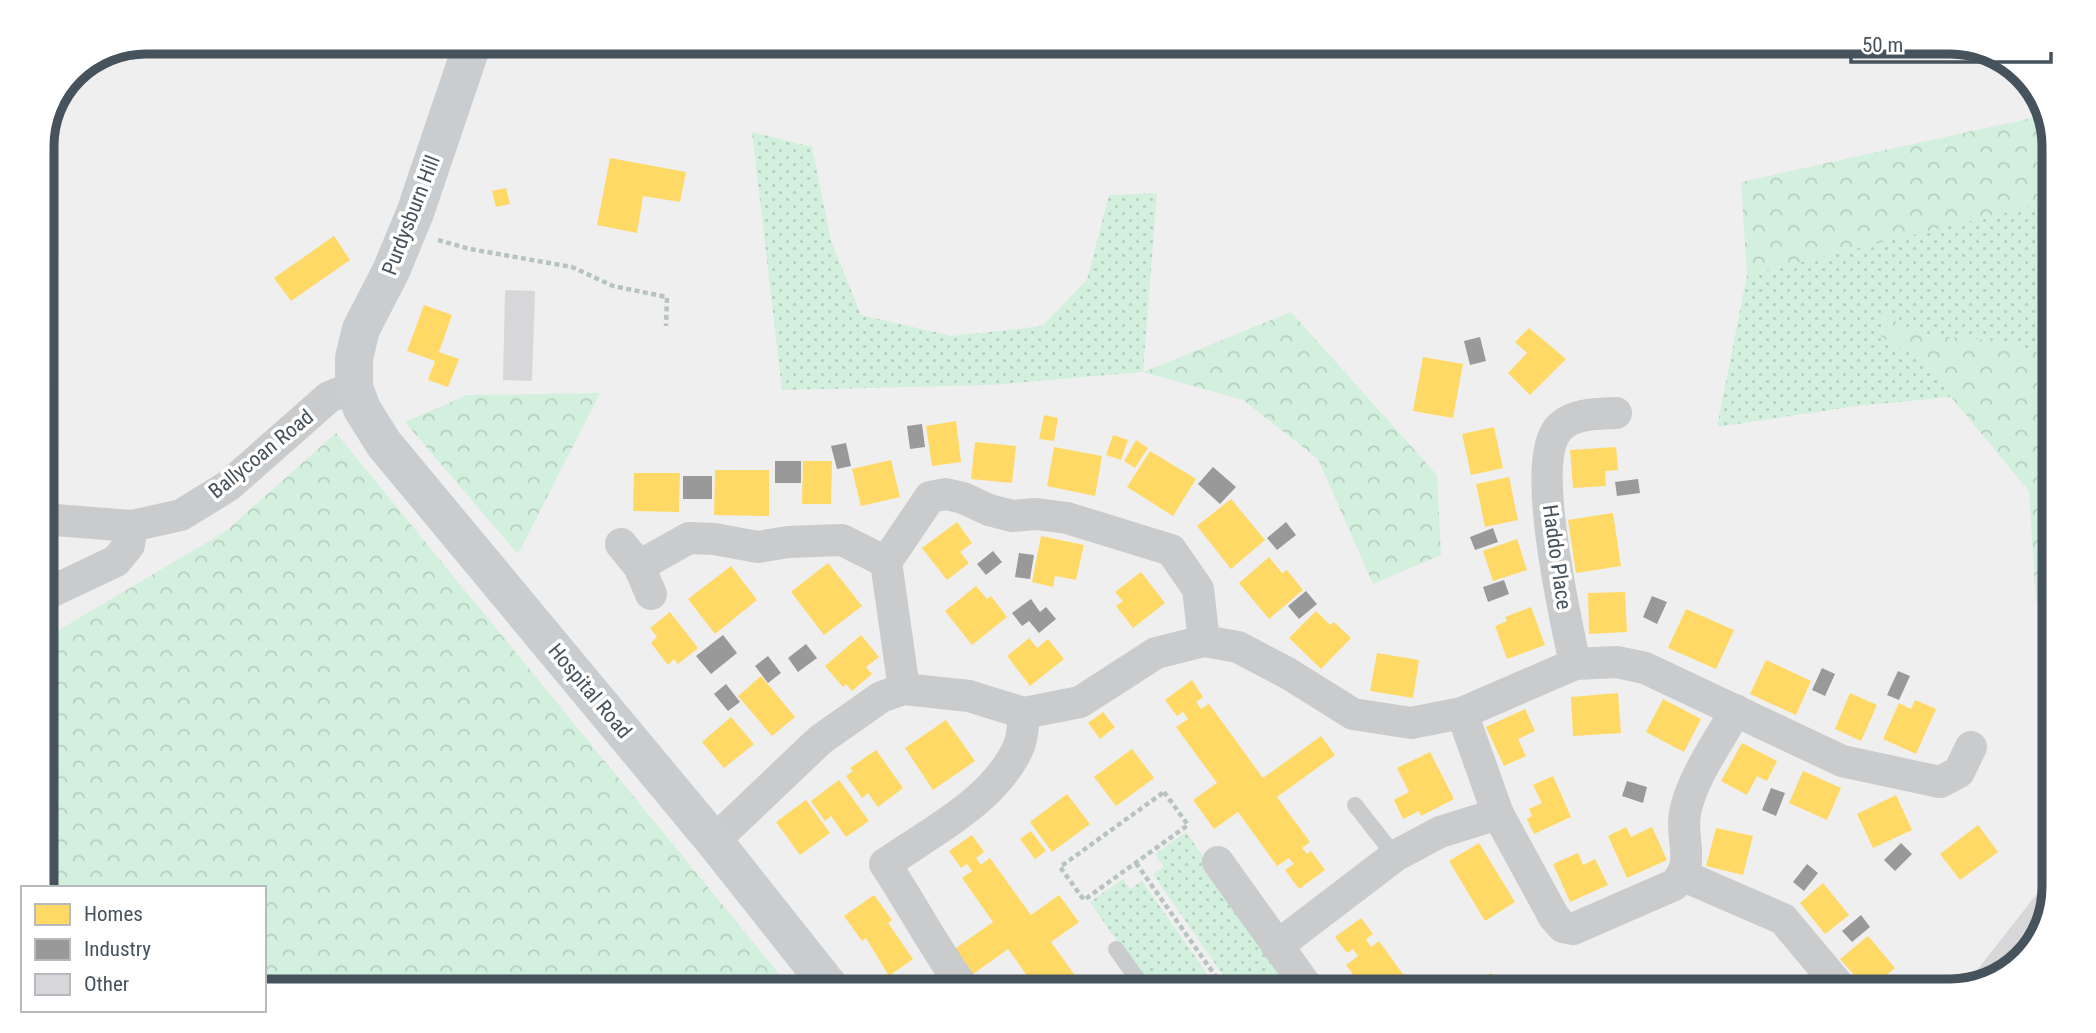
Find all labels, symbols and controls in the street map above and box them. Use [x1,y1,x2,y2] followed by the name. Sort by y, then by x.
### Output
[1851,21,2050,65] scale bar
[1862,33,1903,57] text: 50 m
[377,152,445,278] street label: Purdysburn Hill
[204,405,318,503] street label: Ballycoan Road
[1538,503,1576,611] street label: Haddo Place
[543,639,637,743] street label: Hospital Road
[21,886,266,1012] legend
[84,902,143,926] text: Homes
[84,937,151,961] text: Industry
[84,972,129,996] text: Other

